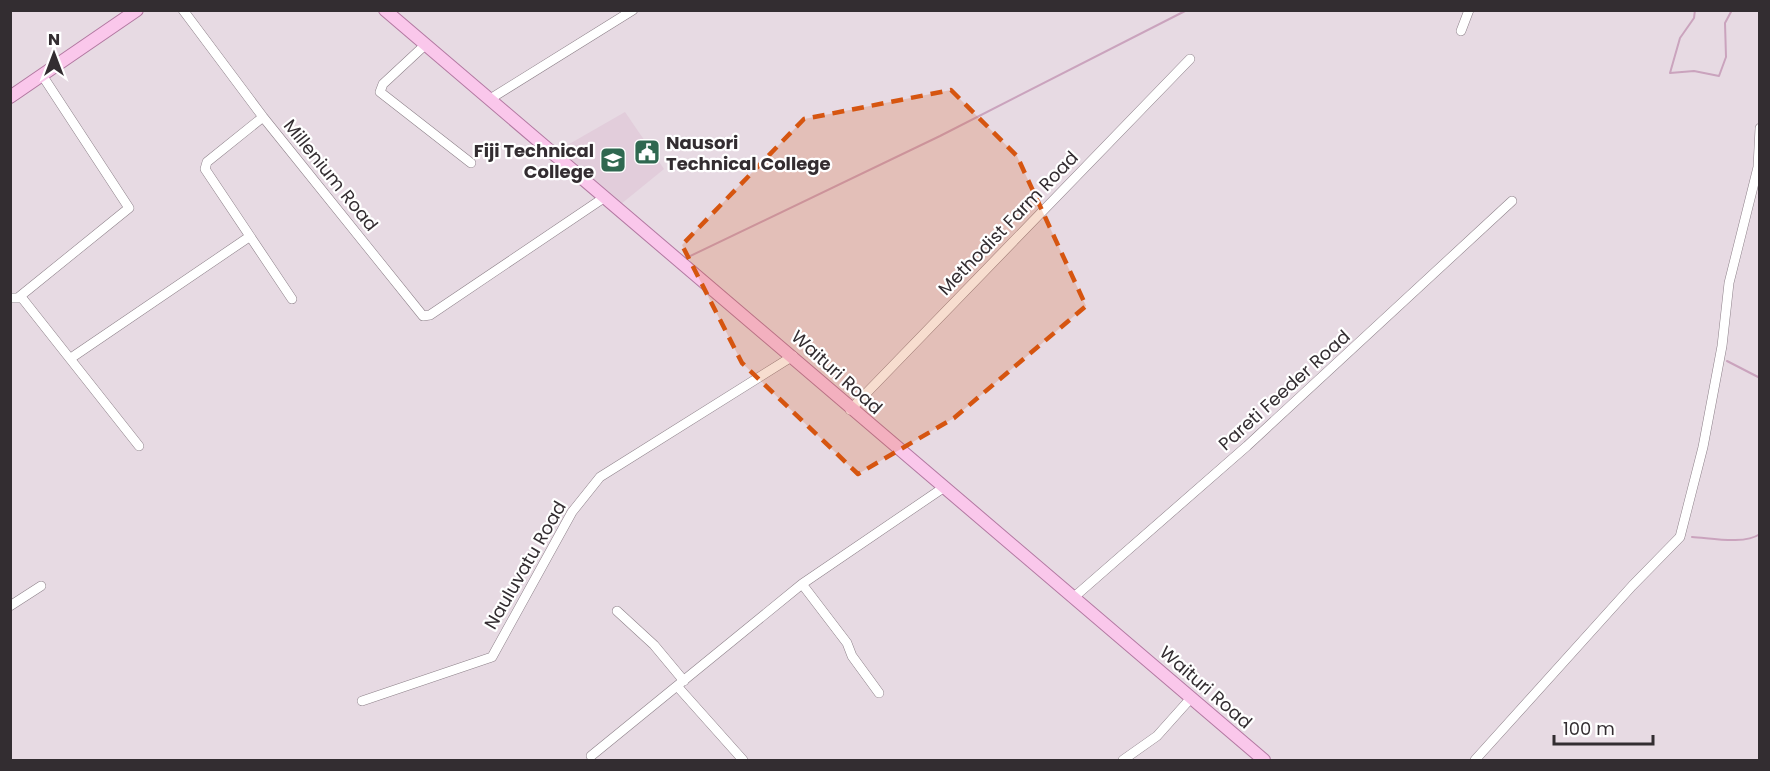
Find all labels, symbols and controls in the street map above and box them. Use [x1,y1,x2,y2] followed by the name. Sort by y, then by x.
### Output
[24,24,84,84] north arrow
[48,28,60,51] text: N
[278,114,384,236] street label: Millenium Road
[666,130,831,176] place label: Nausori Technical College
[632,137,662,167] public building icon: Nausori Technical College
[474,138,594,184] place label: Fiji Technical College
[598,145,628,175] school or university icon: Fiji Technical College
[932,145,1084,301] street label: Methodist Farm Road
[786,324,888,420] street label: Waituri Road
[1213,324,1355,456] street label: Pareti Feeder Road
[478,496,572,634] street label: Nauluvatu Road
[1154,640,1258,734] street label: Waituri Road
[1554,708,1653,746] scale bar
[1563,716,1615,741] text: 100 m

